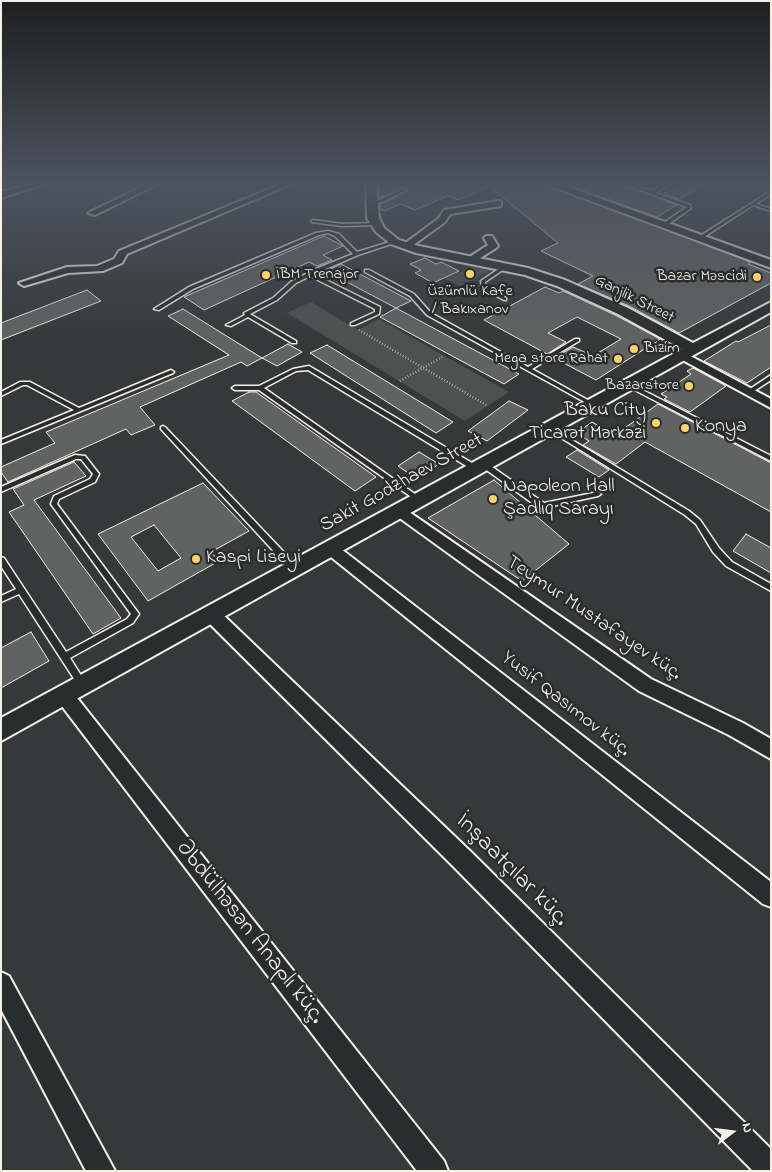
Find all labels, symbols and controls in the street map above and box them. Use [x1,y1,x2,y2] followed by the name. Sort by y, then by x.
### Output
[276,265,359,285] place label: İBM Trenajor
[657,267,747,287] place label: Bazar Məscidi
[464,268,476,280] marker: Üzümlü Kafe / Bakıxanov
[260,269,272,281] marker: İBM Trenajor
[751,271,763,283] marker: Bazar Məscidi
[591,272,677,328] street label: Ganjlik Street
[427,282,513,320] place label: Üzümlü Kafe / Bakıxanov
[644,339,680,359] place label: Bizim
[628,343,640,355] marker: Bizim
[494,349,608,369] place label: Mega store Rahat
[612,353,624,365] marker: Mega store Rahat
[605,376,679,396] place label: Bazarstore
[683,380,695,392] marker: Bazarstore
[529,400,646,447] place label: Baku City Ticarət Mərkəzi
[695,416,747,440] place label: Konya
[650,417,662,429] marker: Baku City Ticarət Mərkəzi
[679,422,691,434] marker: Konya
[316,429,488,539] street label: Sakit Godzhaev Street
[503,476,615,523] place label: Napoleon Hall Şadlıq Sarayı
[487,493,499,505] marker: Napoleon Hall Şadlıq Sarayı
[206,547,301,571] place label: Kaspi Liseyi
[501,551,685,687] street label: Teymur Mustafayev küç.
[190,553,202,565] marker: Kaspi Liseyi
[495,647,635,763] street label: Yusif Qasımov küç.
[448,808,574,934] street label: İnşaatçılar küç.
[168,835,330,1031] street label: Əbdülhəsən Anaplı küç.
[707,1107,757,1157] north arrow
[736,1121,758,1135] text: N

